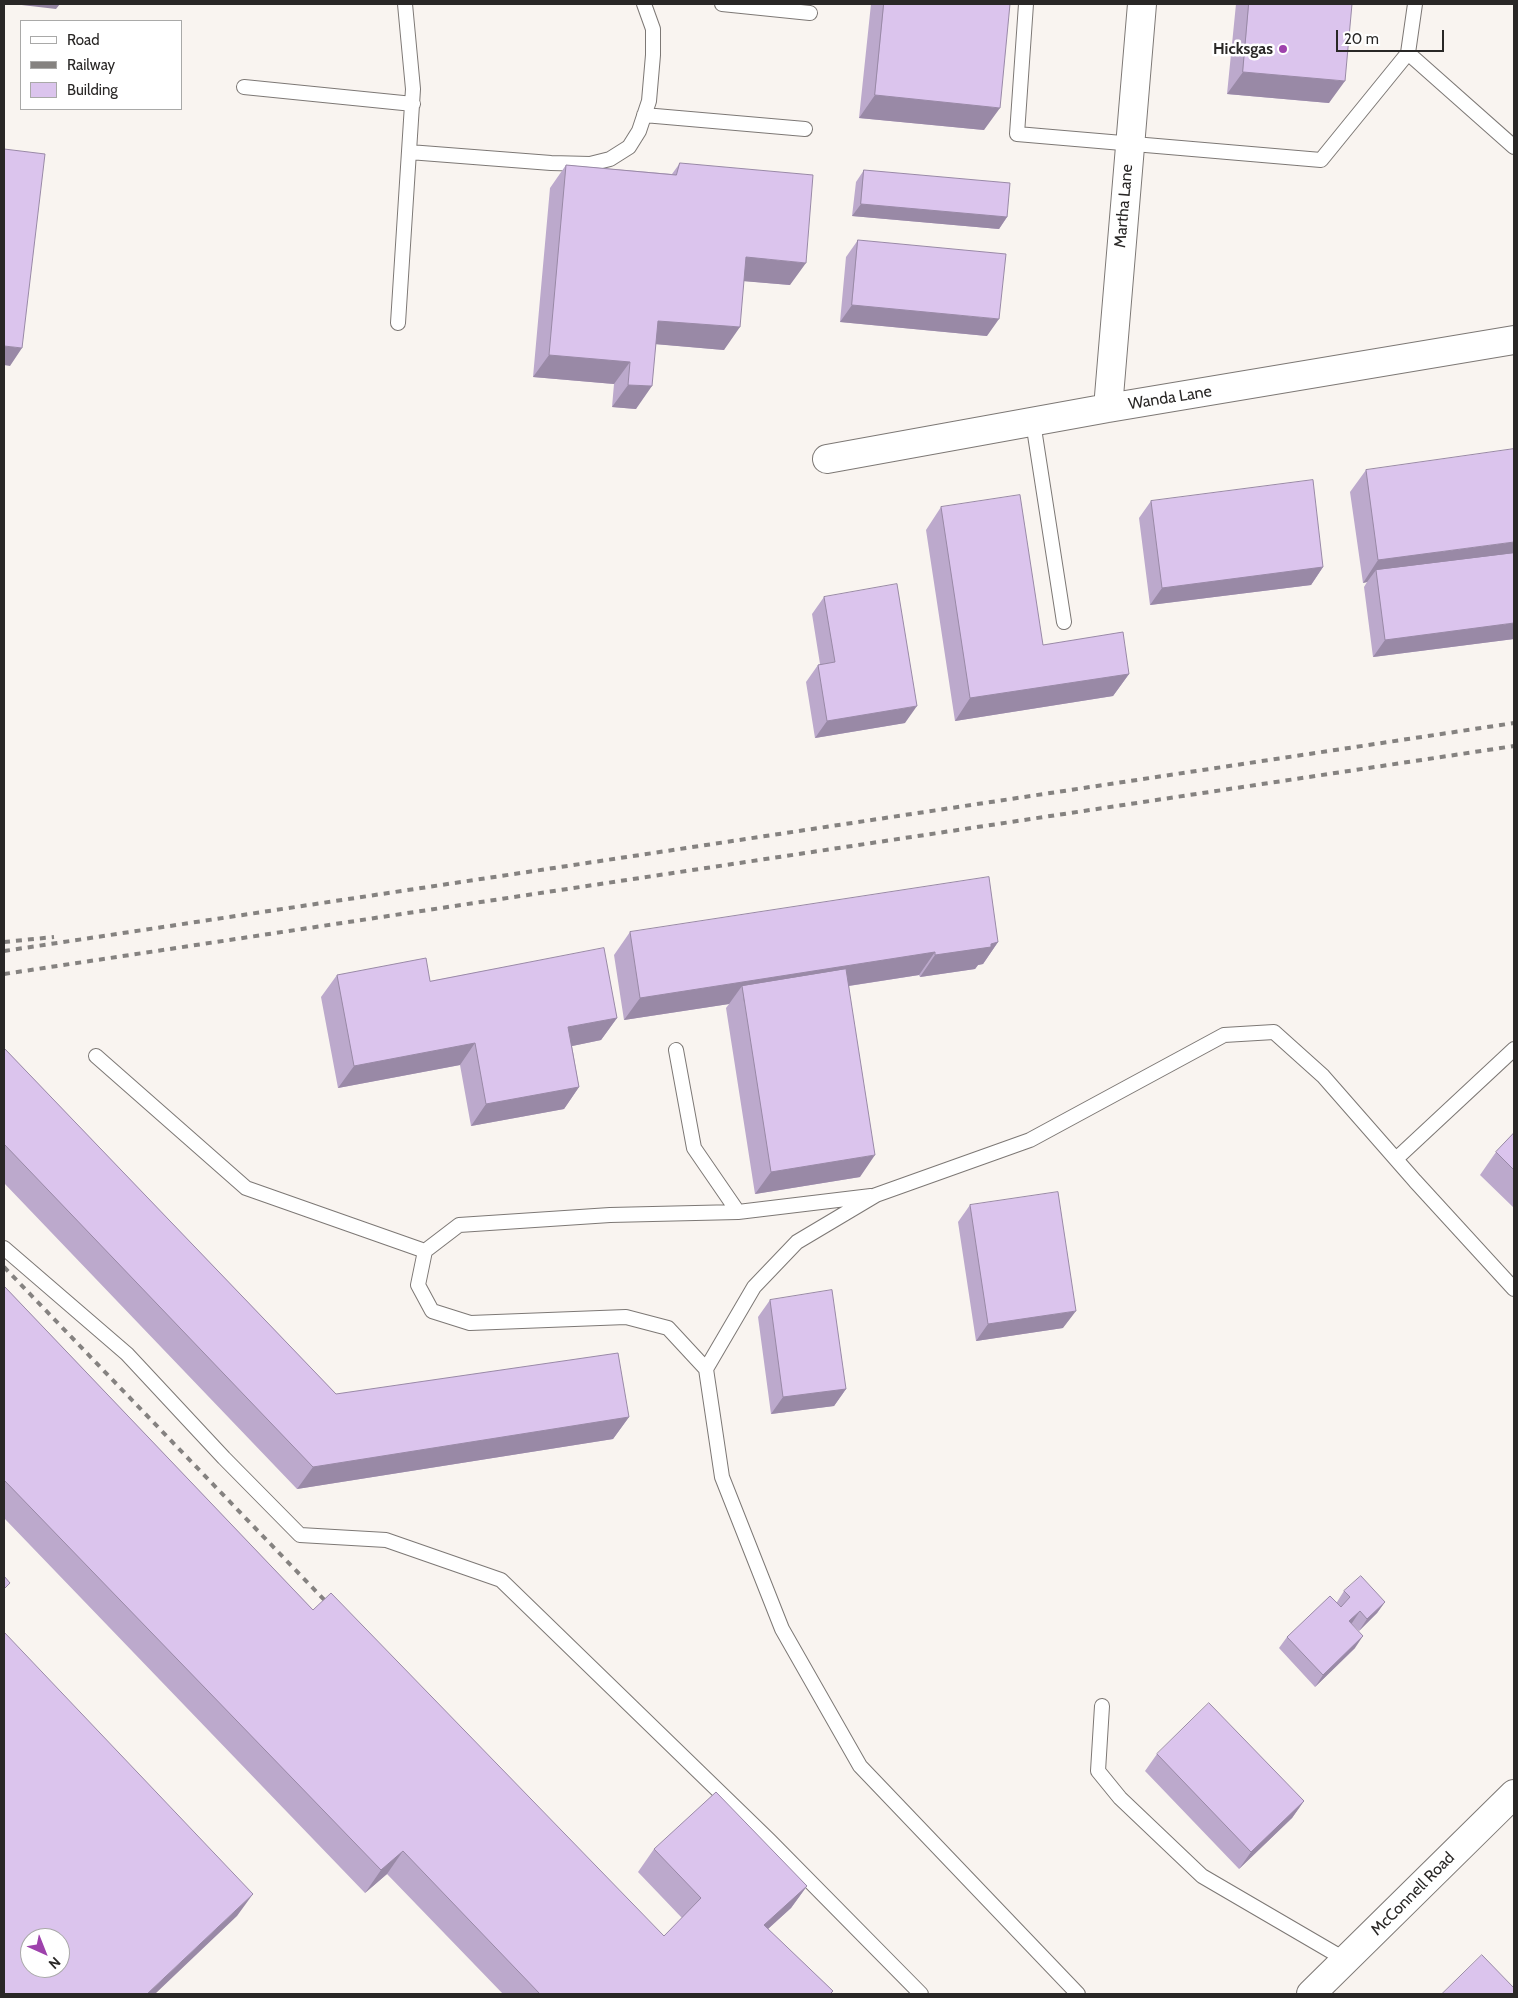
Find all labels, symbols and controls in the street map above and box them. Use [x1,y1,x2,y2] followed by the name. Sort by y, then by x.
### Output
[20,20,182,110] legend
[1338,20,1446,52] scale bar
[1344,30,1379,48] text: 20 m
[67,31,100,49] text: Road
[1213,39,1273,59] place label: Hicksgas
[1277,43,1289,55] marker: Hicksgas
[67,56,115,74] text: Railway
[67,81,118,99] text: Building
[1111,163,1137,249] street label: Martha Lane
[1127,382,1213,414] street label: Wanda Lane
[1367,1848,1459,1940] street label: McConnell Road
[20,1928,70,1978] north arrow
[45,1953,65,1973] text: N

